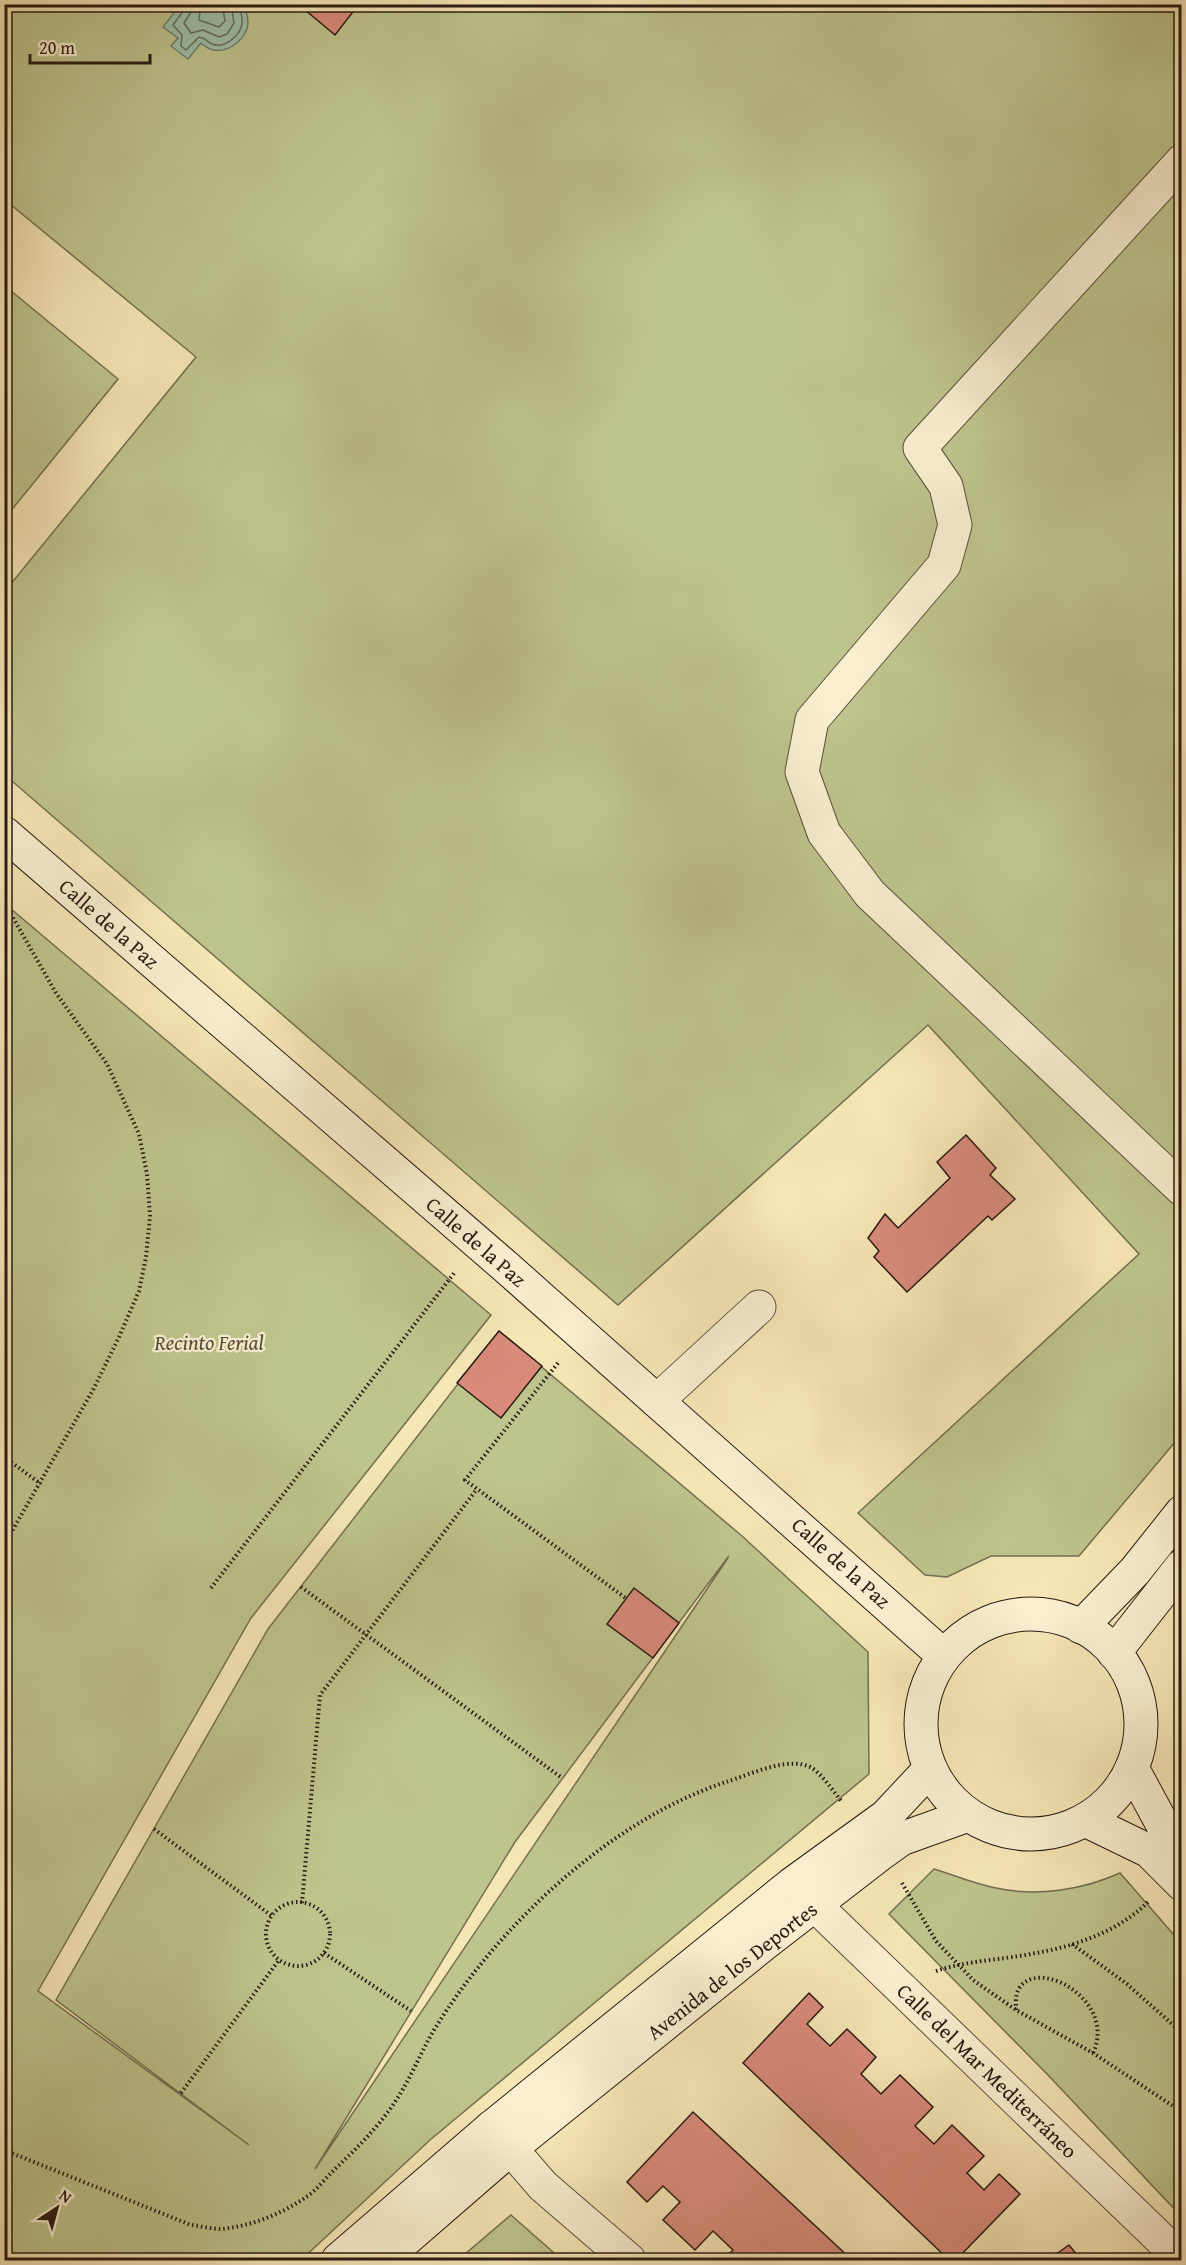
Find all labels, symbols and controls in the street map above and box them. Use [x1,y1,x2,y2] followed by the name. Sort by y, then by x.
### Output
[30,27,150,65] scale bar
[39,34,75,61] text: 20 m
[52,871,166,976] street label: Calle de la Paz
[419,1189,533,1294] street label: Calle de la Paz
[153,1327,264,1358] park label: Recinto Ferial
[785,1510,898,1616] street label: Calle de la Paz
[640,1894,824,2047] street label: Avenida de los Deportes
[890,1976,1085,2165] street label: Calle del Mar Mediterráneo
[27,2178,87,2238] north arrow
[54,2183,77,2209] text: N

